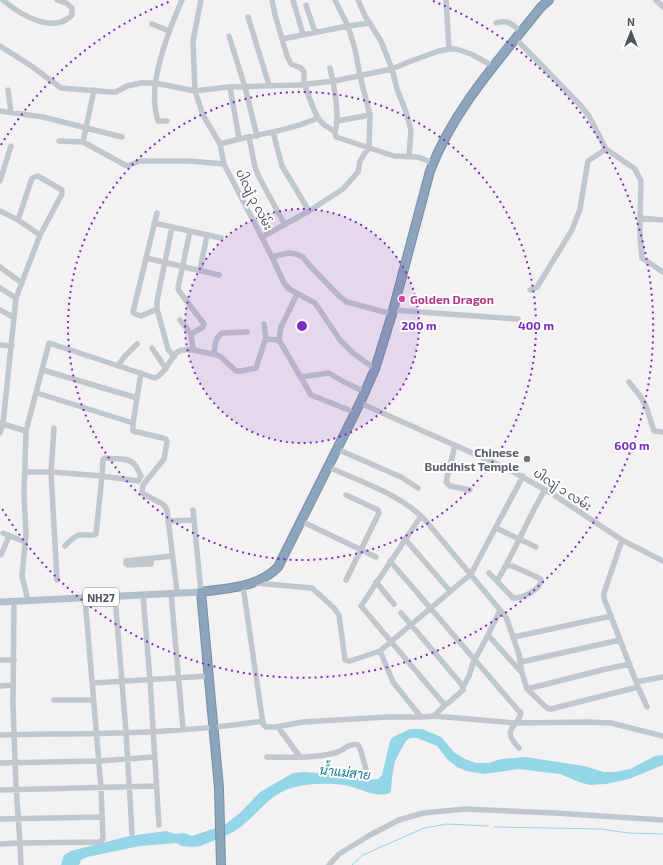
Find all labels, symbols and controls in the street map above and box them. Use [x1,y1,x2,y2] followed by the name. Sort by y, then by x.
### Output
[611,12,651,52] north arrow
[627,15,635,28] text: N
[230,166,277,234] street label: ပါလျံ ၃ လမ်း
[410,292,494,306] place label: Golden Dragon
[397,294,407,304] marker: Golden Dragon
[401,318,437,332] text: 200 m
[518,318,554,332] text: 400 m
[295,319,309,333] centre of rings
[614,438,650,452] text: 600 m
[424,445,519,473] place label: Chinese Buddhist Temple
[522,454,532,464] marker: Chinese Buddhist Temple
[529,464,595,516] street label: ပါလျံ ၁ လမ်း
[83,588,119,606] road number: NH27
[319,757,372,783] water label: น้ำแม่สาย

